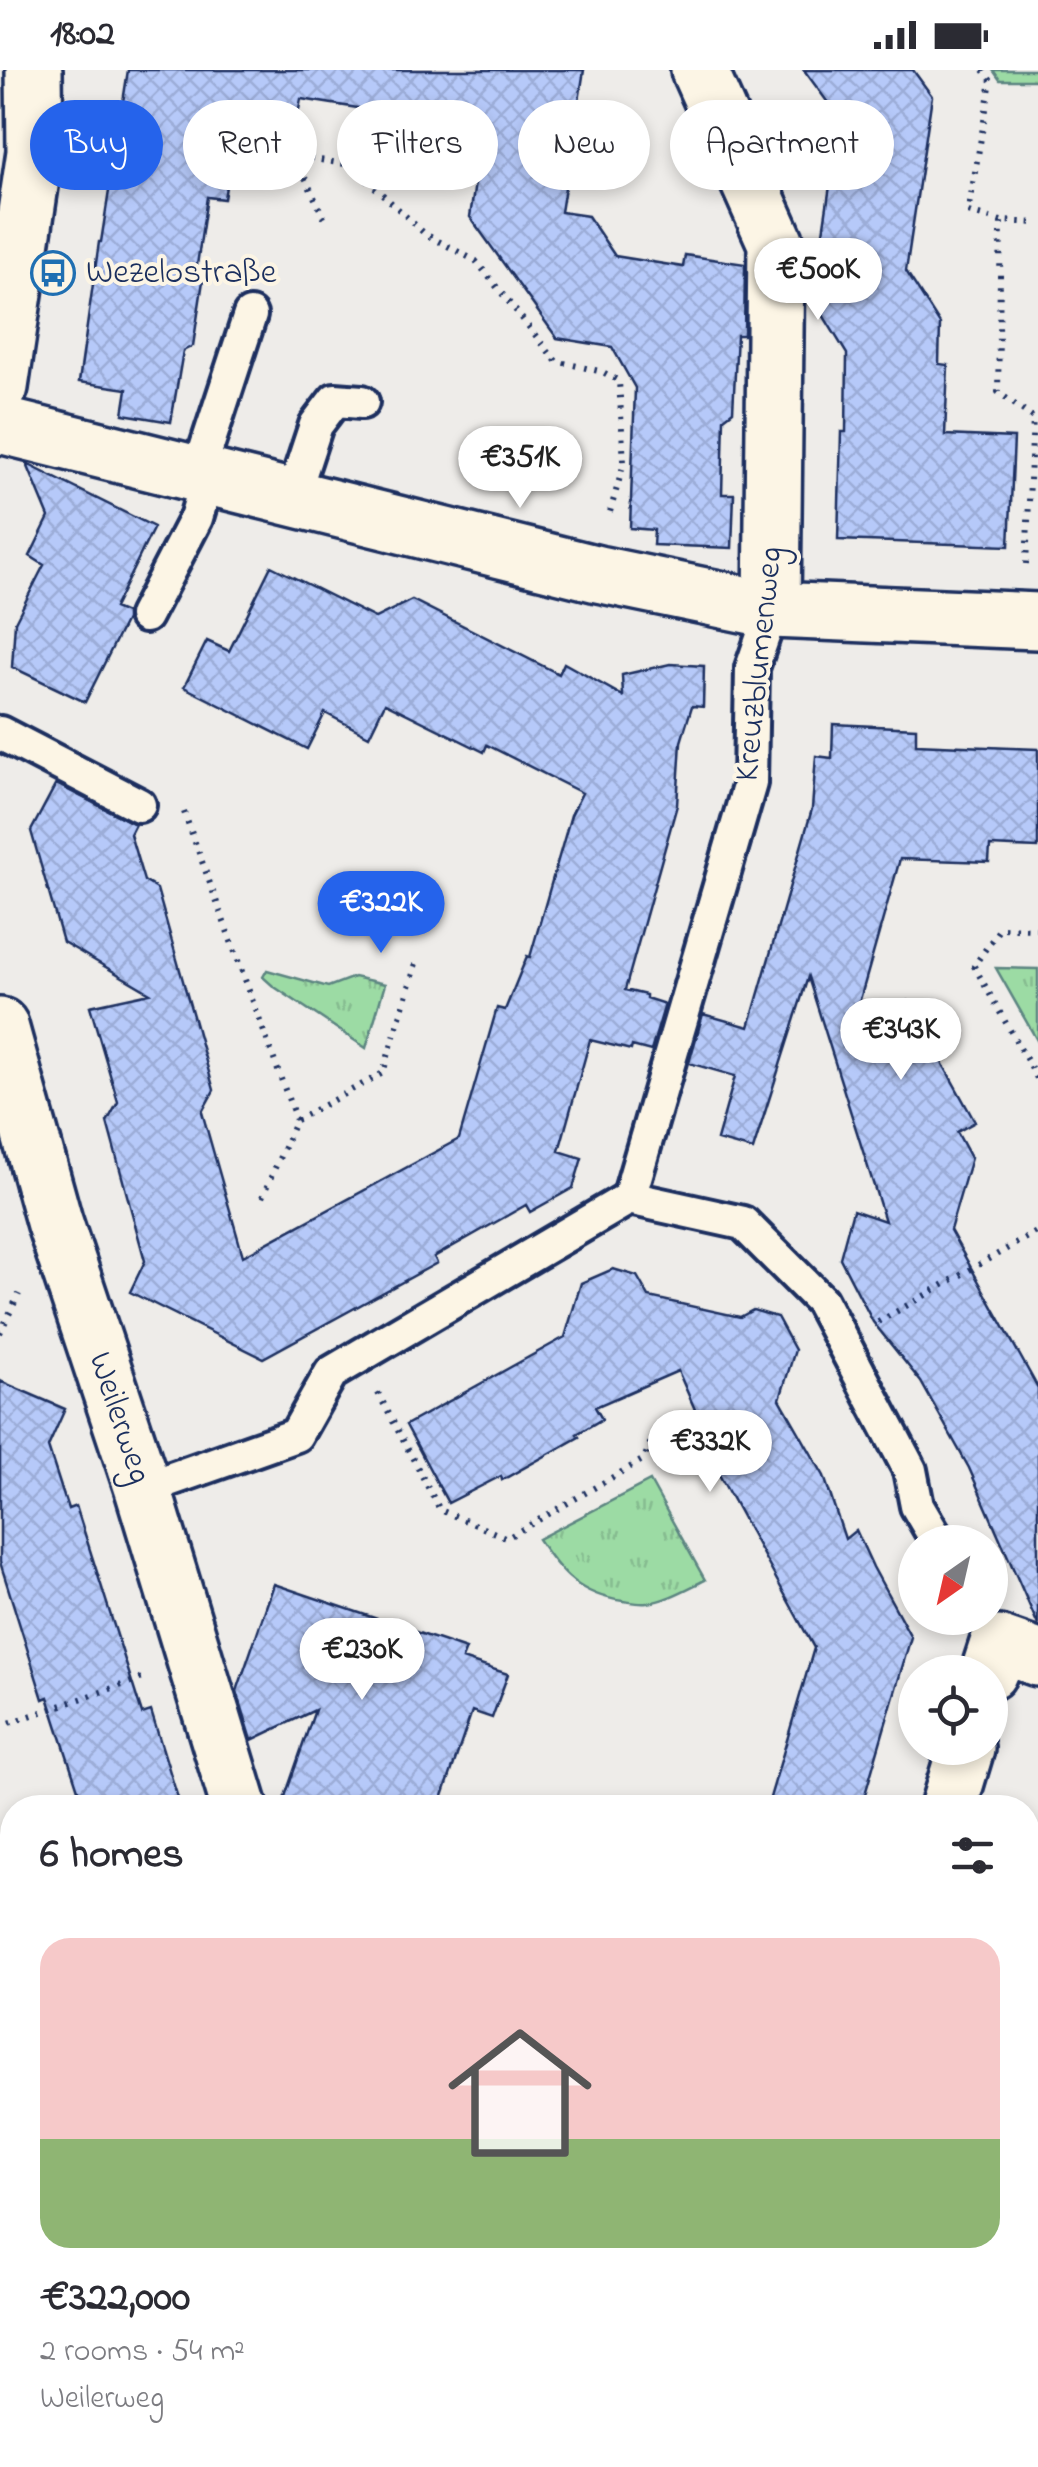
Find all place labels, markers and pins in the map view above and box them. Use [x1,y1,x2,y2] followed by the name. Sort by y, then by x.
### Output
[748,238,888,323] pin: €500K
[86,248,277,299] place label: Wezelostraße
[30,250,76,296] bus stop icon: Wezelostraße
[450,426,590,511] pin: €351K
[311,871,451,956] pin: €322K
[831,998,971,1083] pin: €343K
[640,1410,780,1495] pin: €332K
[292,1618,432,1703] pin: €230K

